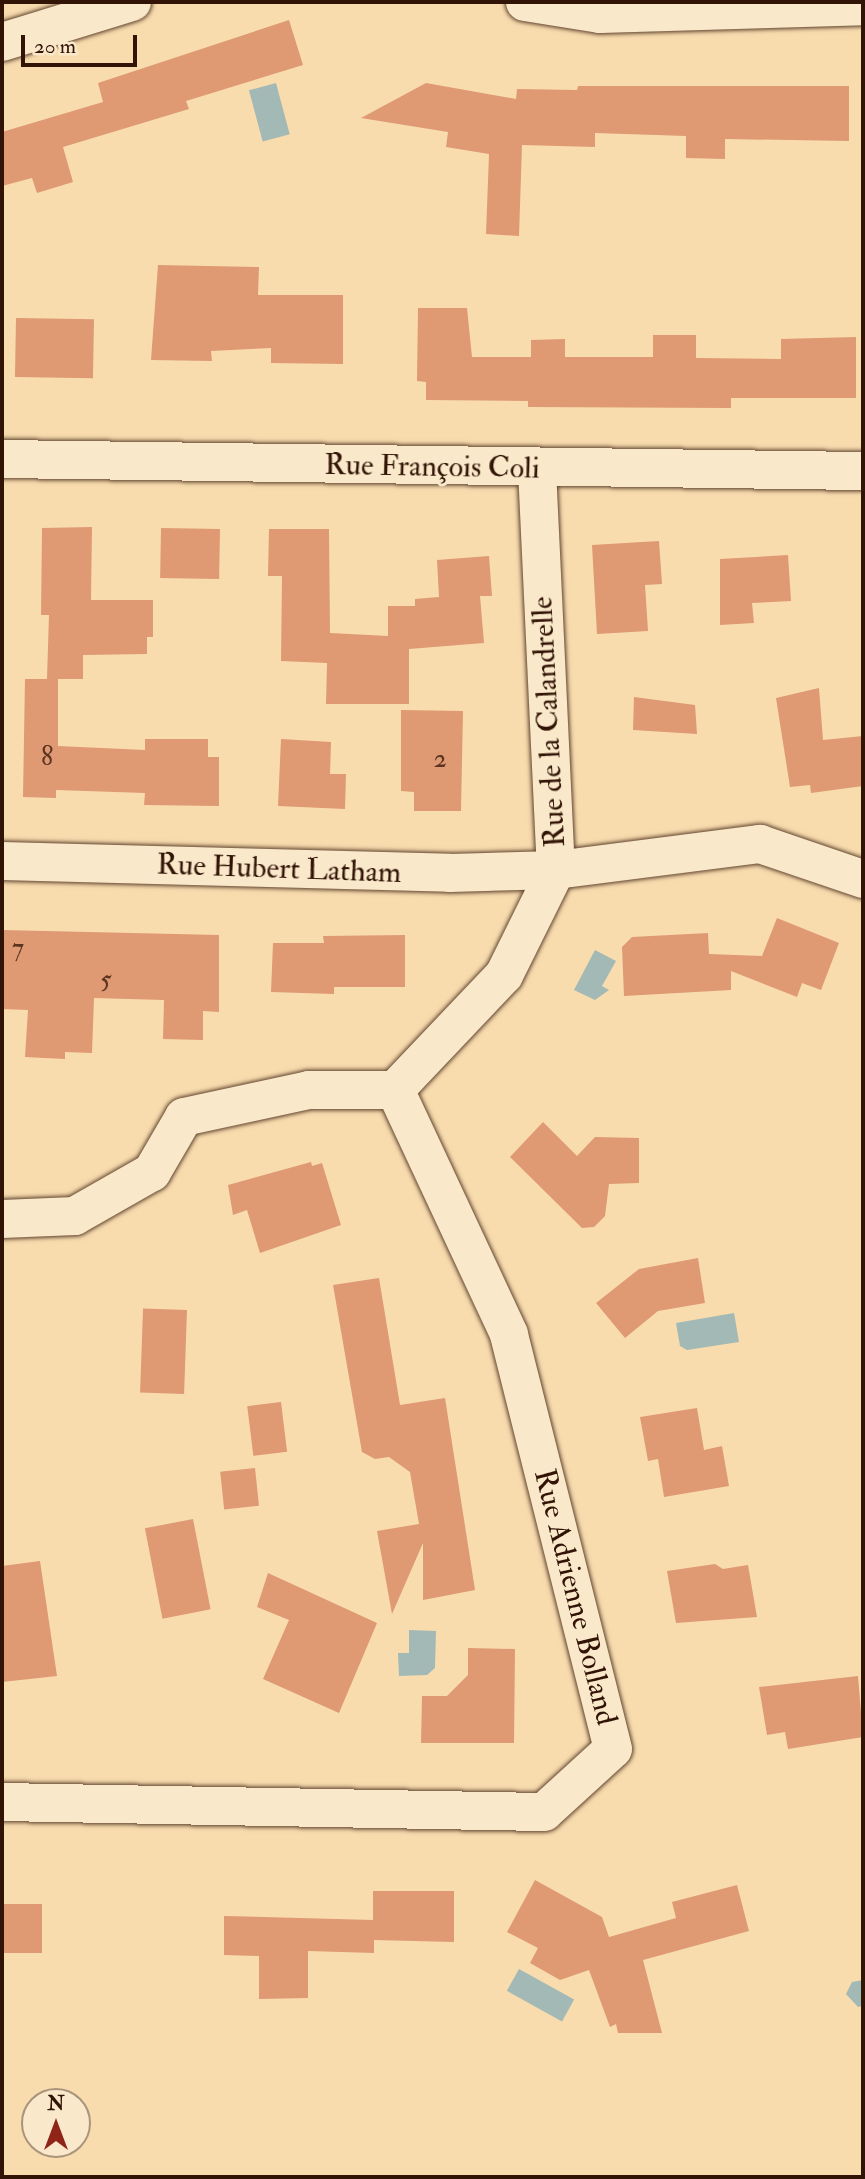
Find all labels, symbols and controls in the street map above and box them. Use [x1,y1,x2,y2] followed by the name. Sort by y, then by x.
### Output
[24,21,140,65] scale bar
[34,33,76,60] text: 20 m
[324,447,540,487] street label: Rue François Coli
[524,596,574,848] street label: Rue de la Calandrelle
[41,742,53,774] house number: 8
[433,744,447,776] house number: 2
[156,847,402,891] street label: Rue Hubert Latham
[12,933,24,965] house number: 7
[100,965,112,997] house number: 5
[526,1465,624,1729] street label: Rue Adrienne Bolland
[21,2088,91,2158] north arrow
[47,2092,65,2116] text: N

